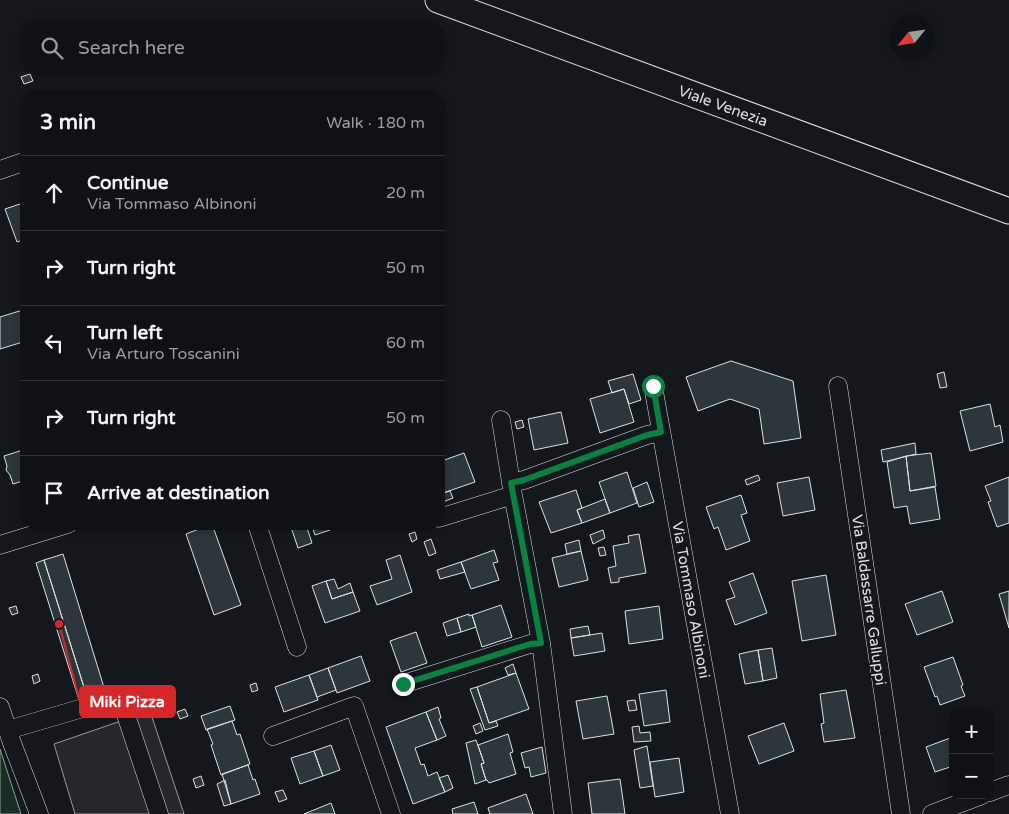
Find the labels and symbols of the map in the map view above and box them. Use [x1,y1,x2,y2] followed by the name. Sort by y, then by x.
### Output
[889,15,934,60] north arrow
[676,81,770,131] street label: Viale Venezia
[642,375,665,398] route start
[848,513,890,687] street label: Via Baldassarre Galluppi
[668,520,714,680] street label: Via Tommaso Albinoni
[392,673,415,696] route end
[80,686,175,717] callout: Miki Pizza
[89,692,165,712] text: Miki Pizza

